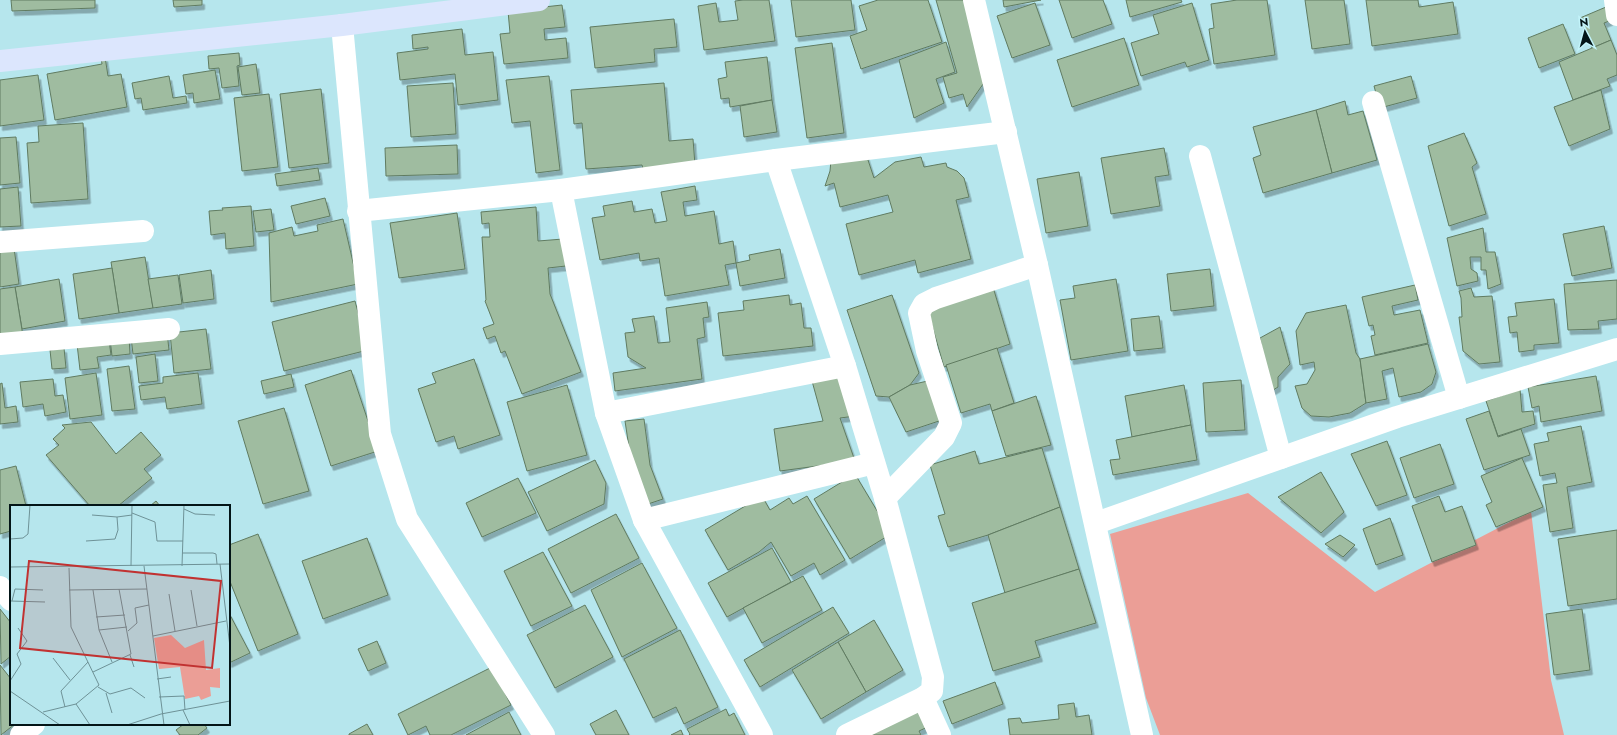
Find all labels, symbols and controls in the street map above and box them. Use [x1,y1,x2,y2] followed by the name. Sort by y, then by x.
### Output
[1565,12,1605,52] north arrow
[1579,14,1589,30] text: N
[10,505,230,725] inset map

